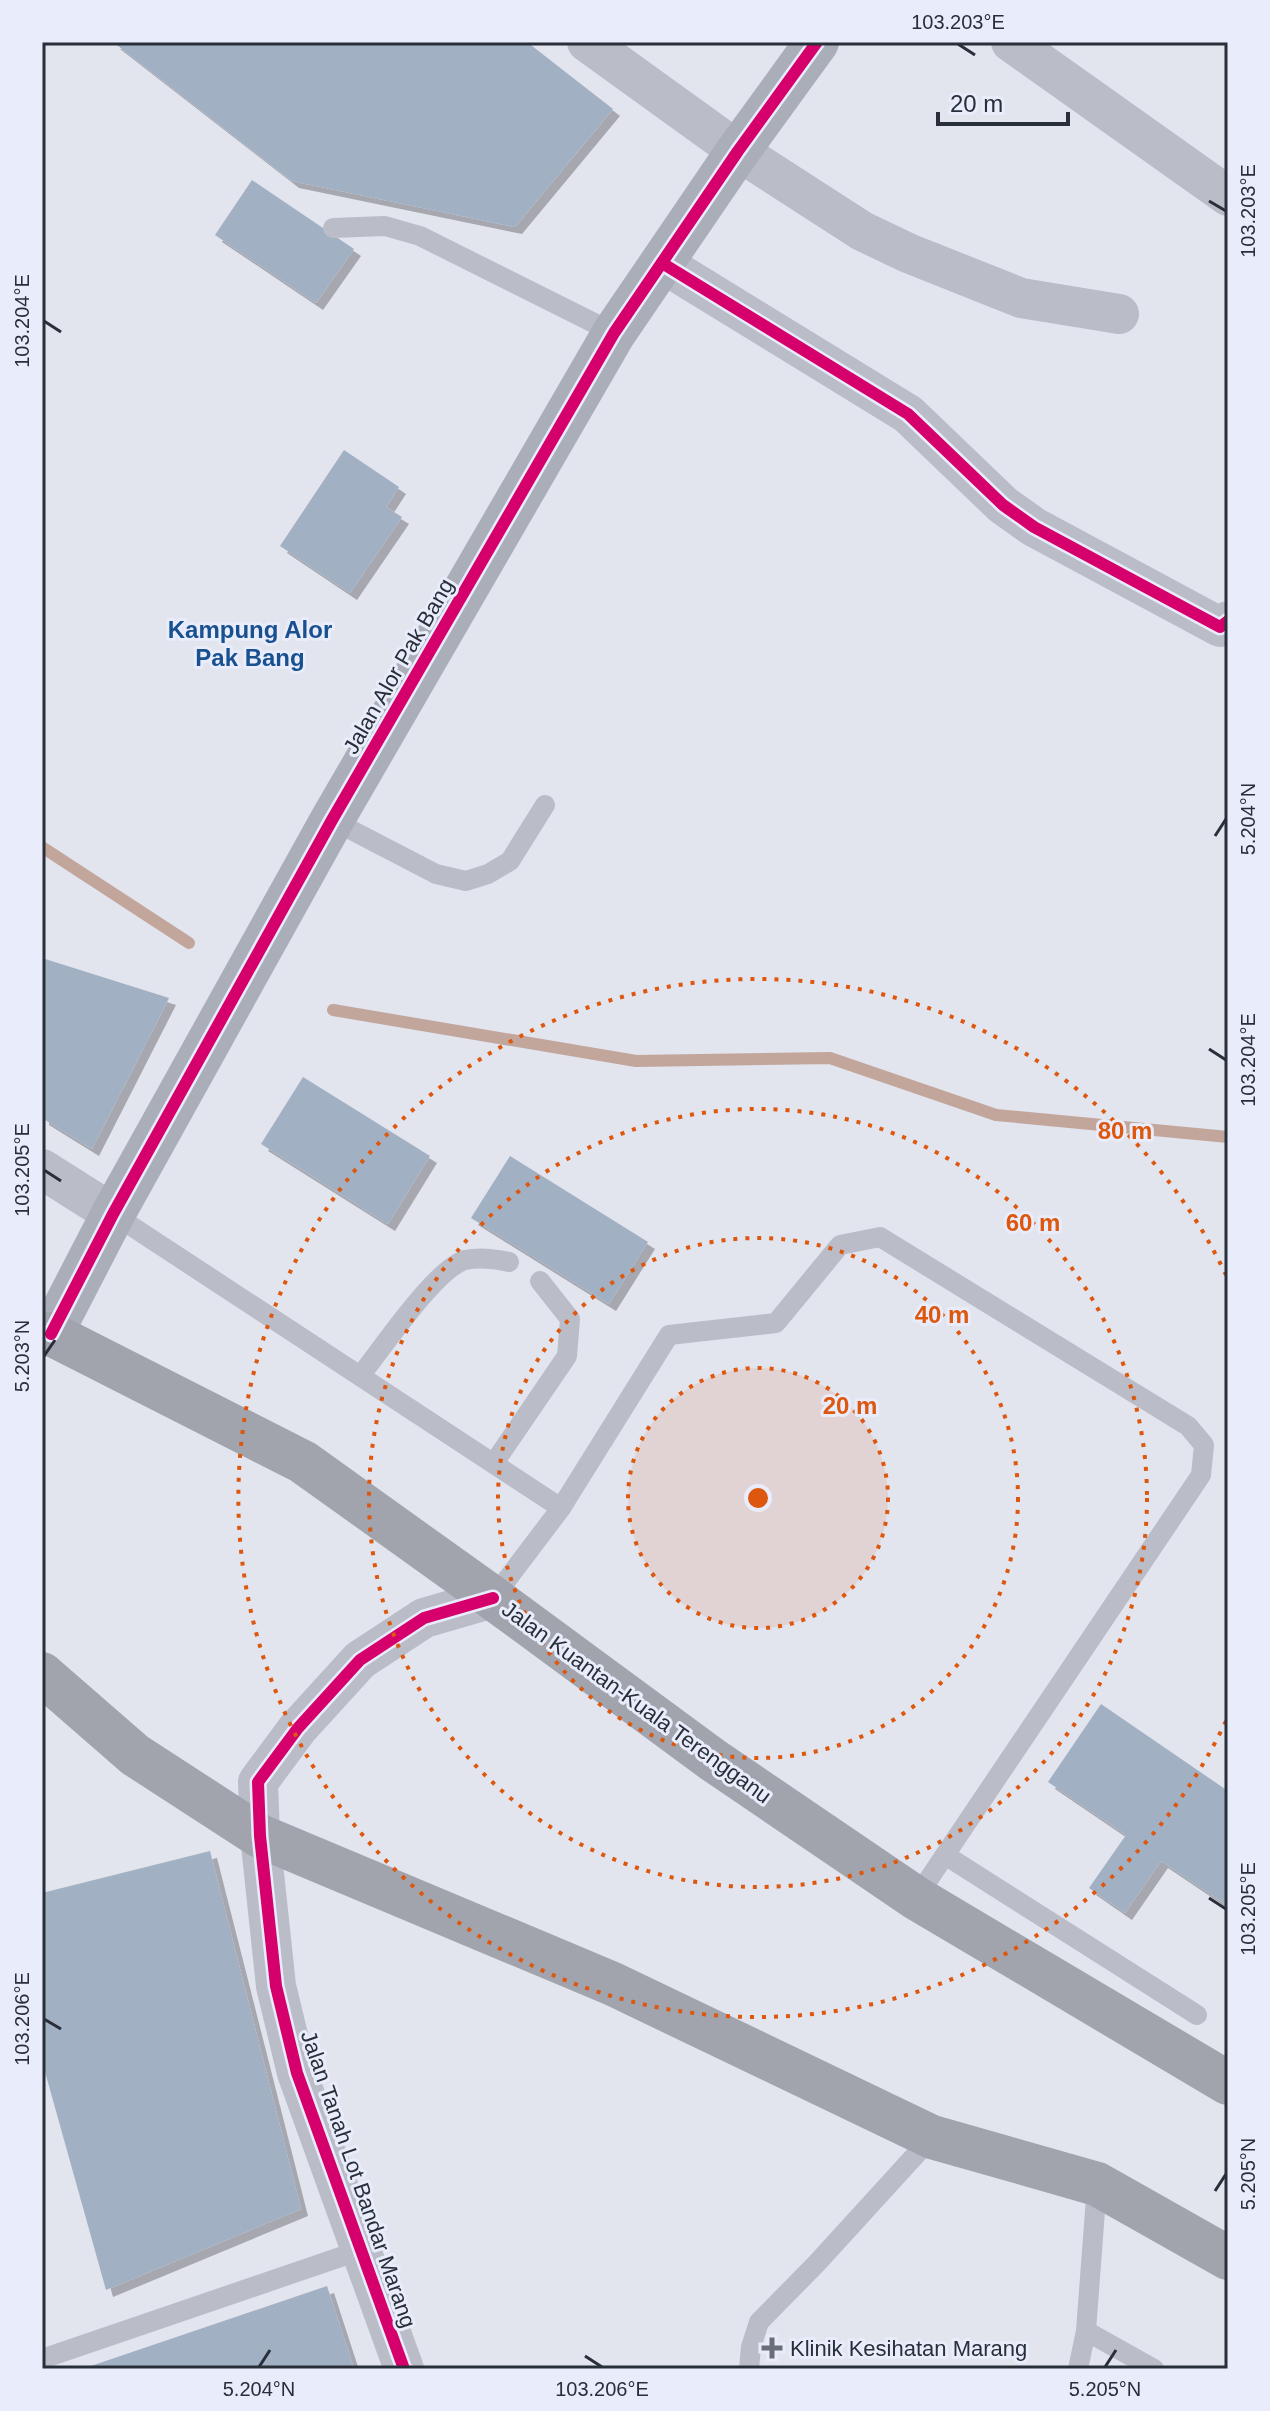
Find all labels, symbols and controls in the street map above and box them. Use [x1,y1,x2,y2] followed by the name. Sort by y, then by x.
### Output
[911,11,1005,33] text: 103.203°E
[938,76,1068,126] scale bar
[950,90,1003,117] text: 20 m
[1237,164,1259,258] text: 103.203°E
[11,274,33,368] text: 103.204°E
[338,574,459,758] street label: Jalan Alor Pak Bang
[168,616,332,671] district label: Kampung Alor Pak Bang
[1237,783,1259,855] text: 5.204°N
[1237,1013,1259,1107] text: 103.204°E
[1098,1117,1152,1144] text: 80 m
[11,1123,33,1217] text: 103.205°E
[1006,1209,1060,1236] text: 60 m
[915,1301,969,1328] text: 40 m
[11,1320,33,1392] text: 5.203°N
[823,1392,877,1419] text: 20 m
[744,1484,772,1512] centre of rings
[497,1596,776,1808] street label: Jalan Kuantan-Kuala Terengganu
[1237,1862,1259,1956] text: 103.205°E
[11,1972,33,2066] text: 103.206°E
[296,2027,421,2331] street label: Jalan Tanah Lot Bandar Marang
[1237,2138,1259,2210] text: 5.205°N
[790,2336,1027,2361] place label: Klinik Kesihatan Marang
[761,2337,783,2359] marker: Klinik Kesihatan Marang
[223,2378,295,2400] text: 5.204°N
[555,2378,649,2400] text: 103.206°E
[1069,2378,1141,2400] text: 5.205°N

